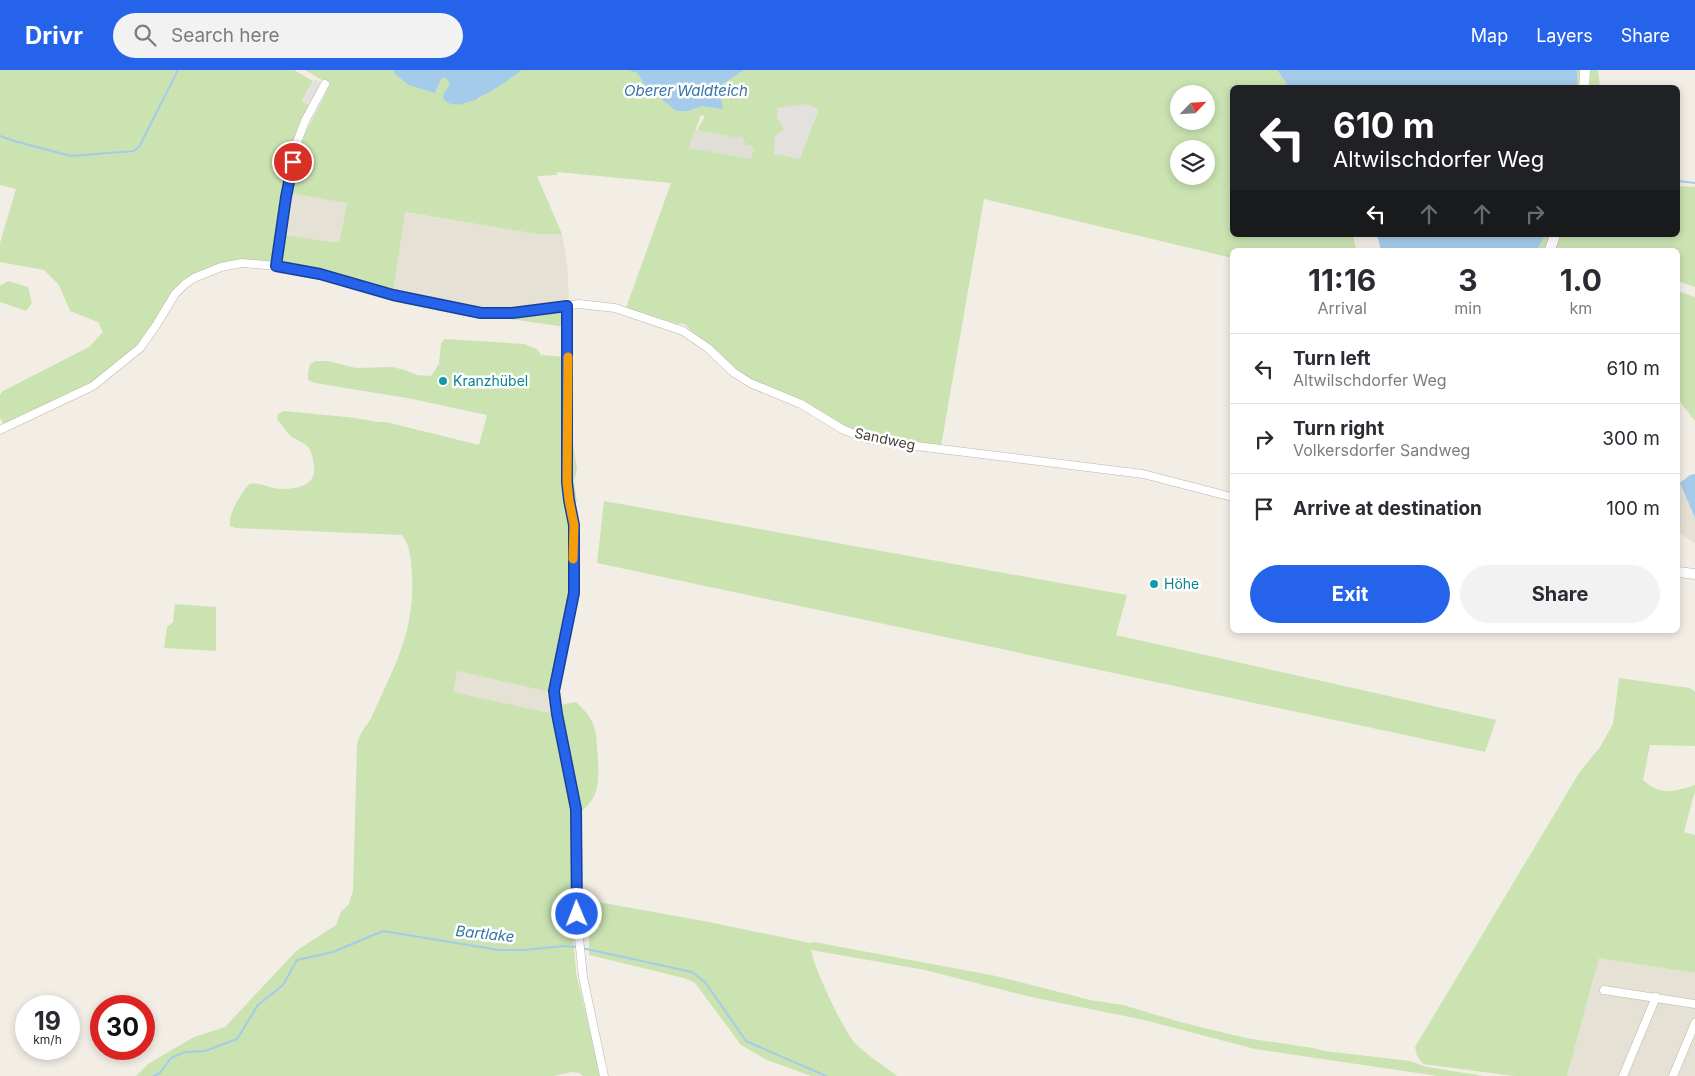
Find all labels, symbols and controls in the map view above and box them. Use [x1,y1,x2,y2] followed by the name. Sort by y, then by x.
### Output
[113,13,463,58] search box
[25,21,83,50] text: Drivr
[131,21,159,49] icon: search
[171,24,280,47] text: Search here
[1471,25,1508,46] text: Map
[1536,25,1593,46] text: Layers
[1621,25,1670,46] text: Share
[624,81,748,100] water label: Oberer Waldteich
[1170,85,1215,130] north arrow
[1170,85,1215,185] map controls
[1333,104,1435,146] text: 610 m
[1250,105,1315,170] icon: left
[1170,140,1215,185] button: layers
[272,141,314,183] pin
[1333,146,1544,172] text: Altwilschdorfer Weg
[279,148,307,176] icon: arrive
[1362,200,1390,228] icon: left
[1415,200,1443,228] icon: ahead
[1468,200,1496,228] icon: ahead
[1521,200,1549,228] icon: right
[1308,262,1376,298] text: 11:16
[1458,262,1478,298] text: 3
[1560,262,1602,298] text: 1.0
[1318,298,1367,318] text: Arrival
[1454,298,1482,318] text: min
[1569,298,1592,318] text: km
[1293,347,1371,370] text: Turn left
[1250,355,1278,383] icon: left
[1607,357,1660,380] text: 610 m
[1293,370,1447,390] text: Altwilschdorfer Weg
[453,372,528,389] place label: Kranzhübel
[437,375,449,387] marker: Kranzhübel
[1293,417,1384,440] text: Turn right
[853,424,917,453] street label: Sandweg
[1250,425,1278,453] icon: right
[1602,427,1660,450] text: 300 m
[1293,440,1470,460] text: Volkersdorfer Sandweg
[1250,495,1278,523] icon: arrive
[1293,497,1482,520] text: Arrive at destination
[1606,497,1660,520] text: 100 m
[1250,565,1450,623] button: Exit
[1460,565,1660,623] button: Share
[1164,575,1199,592] place label: Höhe
[1148,578,1160,590] marker: Höhe
[550,887,602,939] position arrow
[455,921,515,946] water label: Bartlake
[90,995,155,1060] speed limit sign: 30
[34,1006,61,1036] text: 19
[33,1032,62,1047] text: km/h

